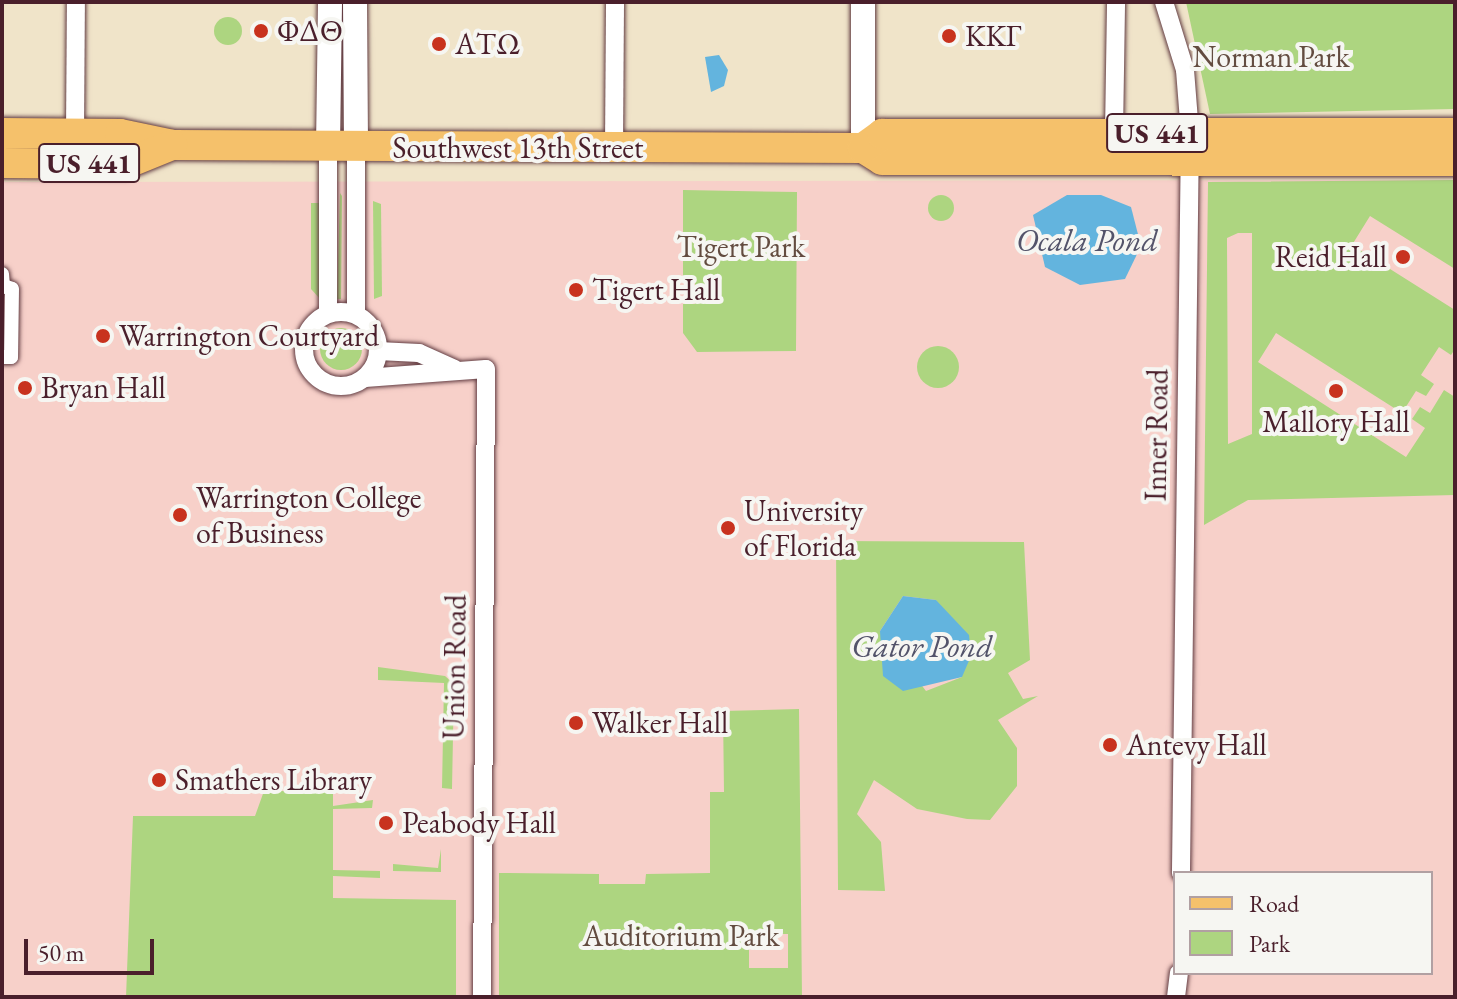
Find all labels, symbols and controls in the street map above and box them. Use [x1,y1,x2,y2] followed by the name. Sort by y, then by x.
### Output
[277,13,343,49] place label: ΦΔΘ
[965,18,1021,54] place label: ΚΚΓ
[252,22,270,40] marker: ΦΔΘ
[455,26,521,62] place label: ΑΤΩ
[940,27,958,45] marker: ΚΚΓ
[430,35,448,53] marker: ΑΤΩ
[1193,39,1349,75] park label: Norman Park
[1105,109,1209,157] road number: US 441
[393,130,643,166] street label: Southwest 13th Street
[37,139,141,187] road number: US 441
[1016,221,1158,259] water label: Ocala Pond
[677,229,805,265] park label: Tigert Park
[1275,239,1387,275] place label: Reid Hall
[1394,248,1412,266] marker: Reid Hall
[592,272,720,308] place label: Tigert Hall
[567,281,585,299] marker: Tigert Hall
[119,318,379,354] place label: Warrington Courtyard
[94,327,112,345] marker: Warrington Courtyard
[1138,369,1176,501] street label: Inner Road
[41,370,166,406] place label: Bryan Hall
[16,379,34,397] marker: Bryan Hall
[1327,382,1345,400] marker: Mallory Hall
[1262,404,1410,440] place label: Mallory Hall
[196,480,421,550] place label: Warrington College of Business
[744,493,863,564] place label: University of Florida
[171,506,189,524] marker: Warrington College of Business
[719,519,737,537] marker: University of Florida
[436,594,474,740] street label: Union Road
[851,627,993,665] water label: Gator Pond
[592,705,728,741] place label: Walker Hall
[567,714,585,732] marker: Walker Hall
[1126,727,1267,763] place label: Antevy Hall
[1101,736,1119,754] marker: Antevy Hall
[175,762,372,798] place label: Smathers Library
[150,771,168,789] marker: Smathers Library
[402,805,556,841] place label: Peabody Hall
[377,814,395,832] marker: Peabody Hall
[1173,871,1433,975] legend
[1249,888,1299,919] text: Road
[582,918,780,954] park label: Auditorium Park
[28,923,158,973] scale bar
[1249,928,1290,959] text: Park
[38,937,85,968] text: 50 m

